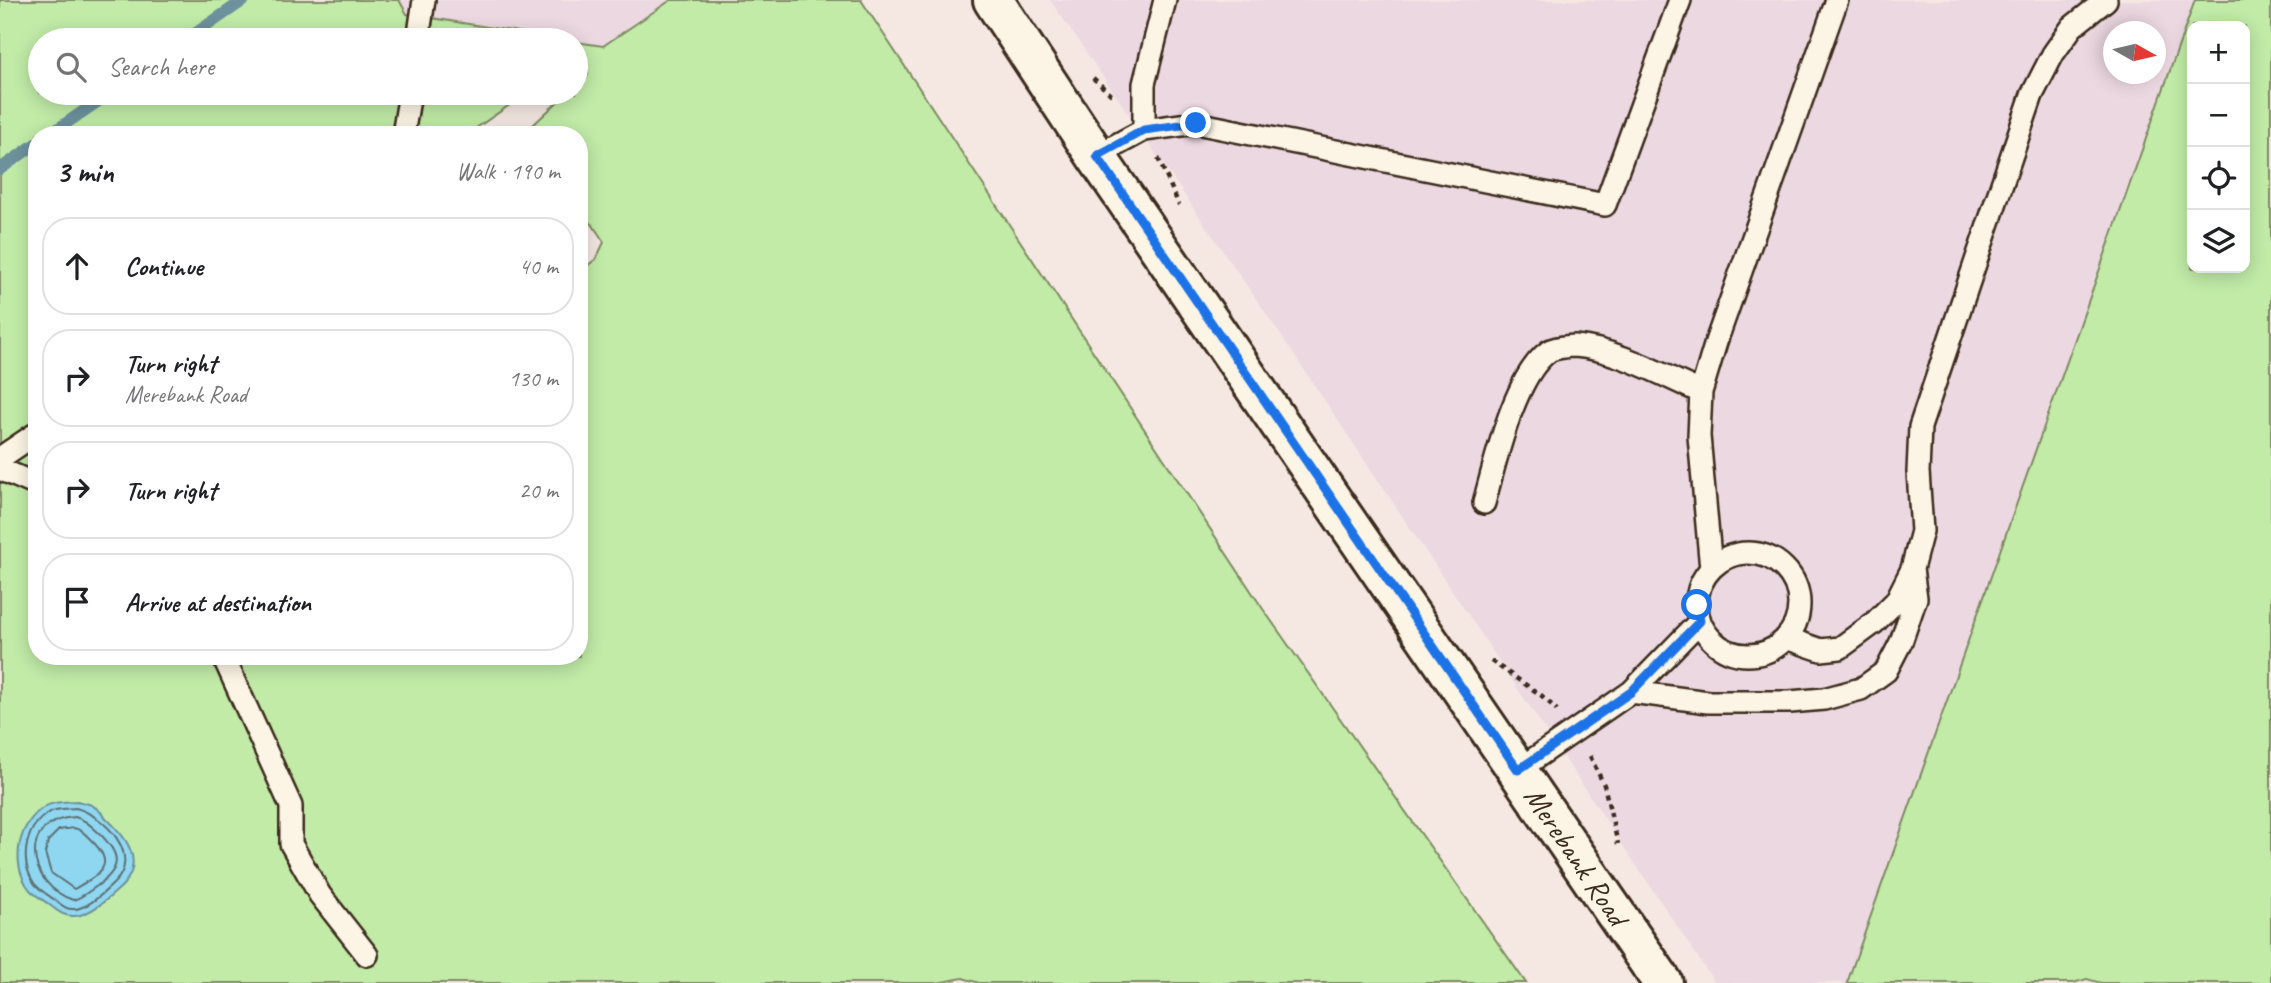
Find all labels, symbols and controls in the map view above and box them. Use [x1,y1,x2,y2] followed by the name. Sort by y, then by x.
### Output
[2103,21,2166,84] north arrow
[2187,21,2250,273] map controls
[2187,21,2250,84] button: +
[28,28,588,105] search box
[52,48,90,86] icon: search
[108,50,214,83] text: Search here
[2187,84,2250,147] button: −
[1180,107,1211,138] route end
[2187,147,2250,210] button: locate
[56,153,113,191] text: 3 min
[456,157,560,186] text: Walk · 190 m
[2187,210,2250,273] button: layers
[58,247,96,285] icon: ahead
[125,250,203,283] text: Continue
[519,252,558,281] text: 40 m
[125,347,216,380] text: Turn right
[58,359,96,397] icon: right
[509,364,558,393] text: 130 m
[125,380,247,409] text: Merebank Road
[58,471,96,509] icon: right
[125,474,216,507] text: Turn right
[519,476,558,505] text: 20 m
[58,583,96,621] icon: arrive
[125,586,311,619] text: Arrive at destination
[1681,589,1712,620] route start
[1516,779,1639,936] street label: Merebank Road

